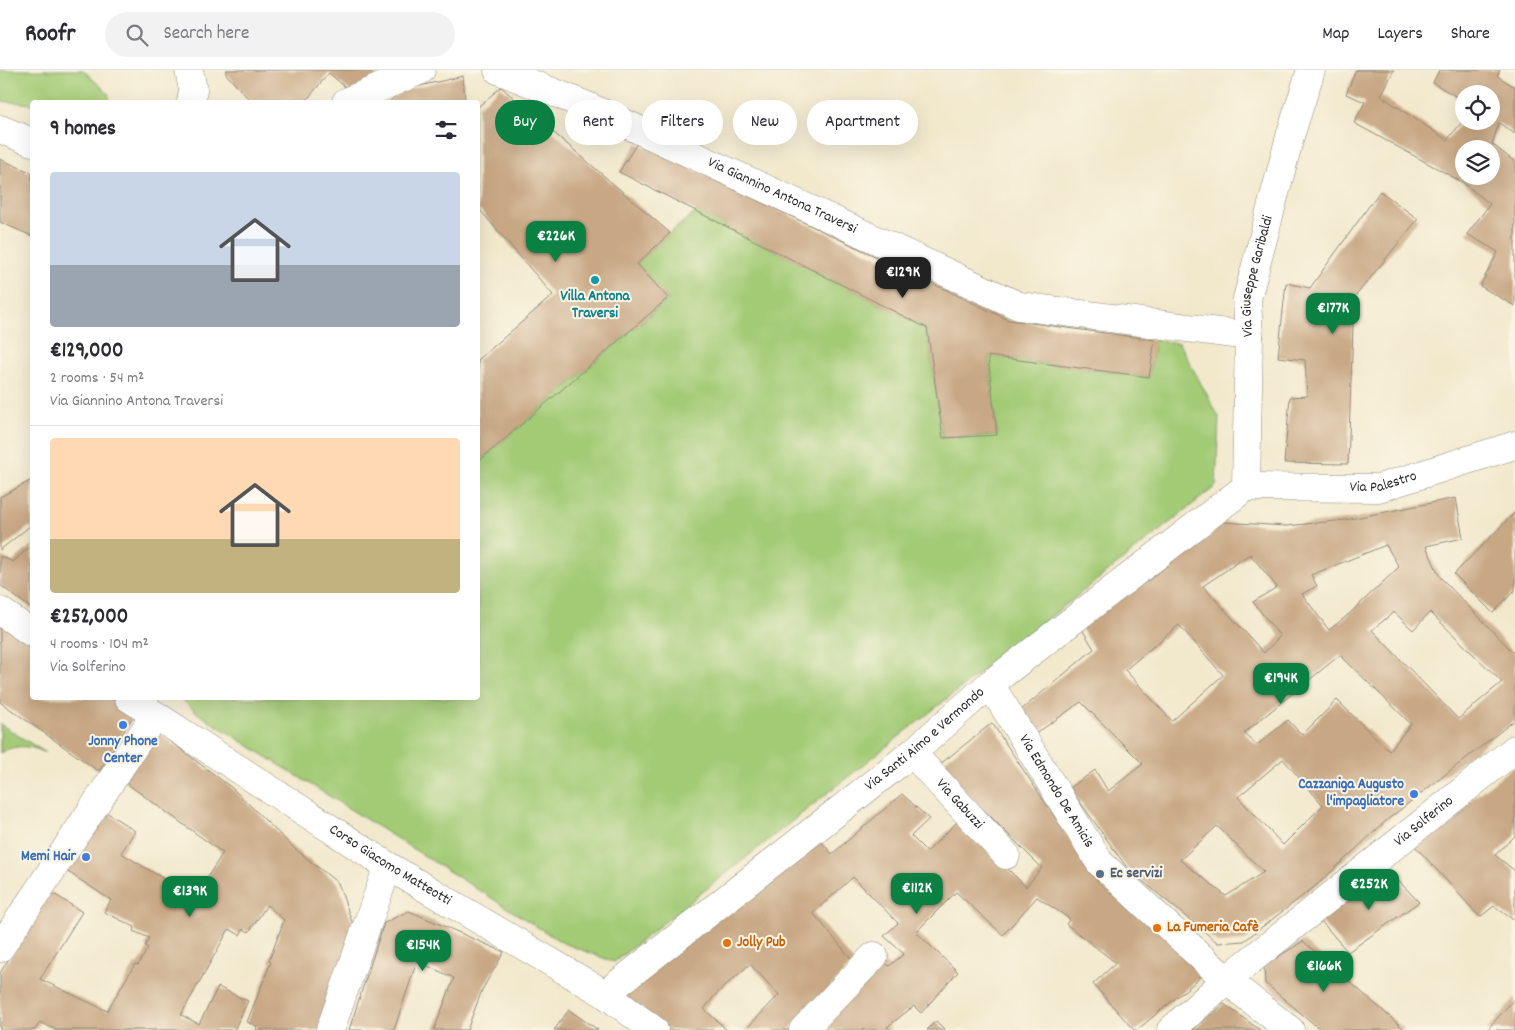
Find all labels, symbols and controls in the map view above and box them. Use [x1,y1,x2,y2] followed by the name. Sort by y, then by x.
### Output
[105,12,455,57] search box
[25,18,75,52] text: Roofr
[123,21,151,49] icon: search
[163,21,249,48] text: Search here
[1322,22,1349,47] text: Map
[1377,22,1423,47] text: Layers
[1451,22,1490,47] text: Share
[1455,85,1500,185] map controls
[1455,85,1500,130] button: locate
[495,100,555,145] chip: Buy
[565,100,632,145] chip: Rent
[642,100,723,145] chip: Filters
[733,100,797,145] chip: New
[807,100,918,145] chip: Apartment
[50,115,116,145] text: 9 homes
[432,116,460,144] icon: filters
[1455,140,1500,185] button: layers
[704,152,861,241] street label: Via Giannino Antona Traversi
[210,205,300,295] icon: home
[1236,213,1280,338] street label: Via Giuseppe Garibaldi
[521,220,591,263] pin: €226K
[537,225,575,248] text: €226K
[868,256,938,299] pin: €129K
[886,261,920,284] text: €129K
[589,274,601,286] marker: Villa Antona Traversi
[561,286,630,325] place label: Villa Antona Traversi
[1298,292,1368,335] pin: €177K
[1317,297,1349,320] text: €177K
[50,337,123,367] text: €129,000
[50,367,144,390] text: 2 rooms · 54 m²
[50,390,223,413] text: Via Giannino Antona Traversi
[1350,466,1420,499] street label: Via Palestro
[210,470,300,560] icon: home
[50,603,128,633] text: €252,000
[50,633,149,656] text: 4 rooms · 104 m²
[50,656,126,679] text: Via Solferino
[1246,662,1316,705] pin: €194K
[1264,667,1298,690] text: €194K
[860,682,990,797] street label: Via Santi Aimo e Vermondo
[117,719,129,731] marker: Jonny Phone Center
[1013,730,1099,852] street label: Via Edmondo De Amicis
[88,731,158,770] place label: Jonny Phone Center
[930,774,989,835] street label: Via Gabuzzi
[1298,774,1404,813] place label: Cazzaniga Augusto l'impagliatore
[1408,788,1420,800] marker: Cazzaniga Augusto l'impagliatore
[1389,791,1459,852] street label: Via Solferino
[324,819,456,912] street label: Corso Giacomo Matteotti
[21,846,76,868] place label: Memi Hair
[80,851,92,863] marker: Memi Hair
[1110,863,1162,885] place label: Ec servizi
[1094,868,1106,880] marker: Ec servizi
[1334,868,1404,911] pin: €252K
[882,872,952,915] pin: €112K
[1350,873,1388,896] text: €252K
[155,876,225,918] pin: €139K
[902,877,932,900] text: €112K
[173,880,207,903] text: €139K
[1167,917,1259,939] place label: La Fumeria Cafè
[1151,922,1163,934] marker: La Fumeria Cafè
[388,930,458,972] pin: €154K
[737,932,786,954] place label: Jolly Pub
[406,934,440,957] text: €154K
[721,937,733,949] marker: Jolly Pub
[1289,950,1359,993] pin: €166K
[1306,955,1342,978] text: €166K

